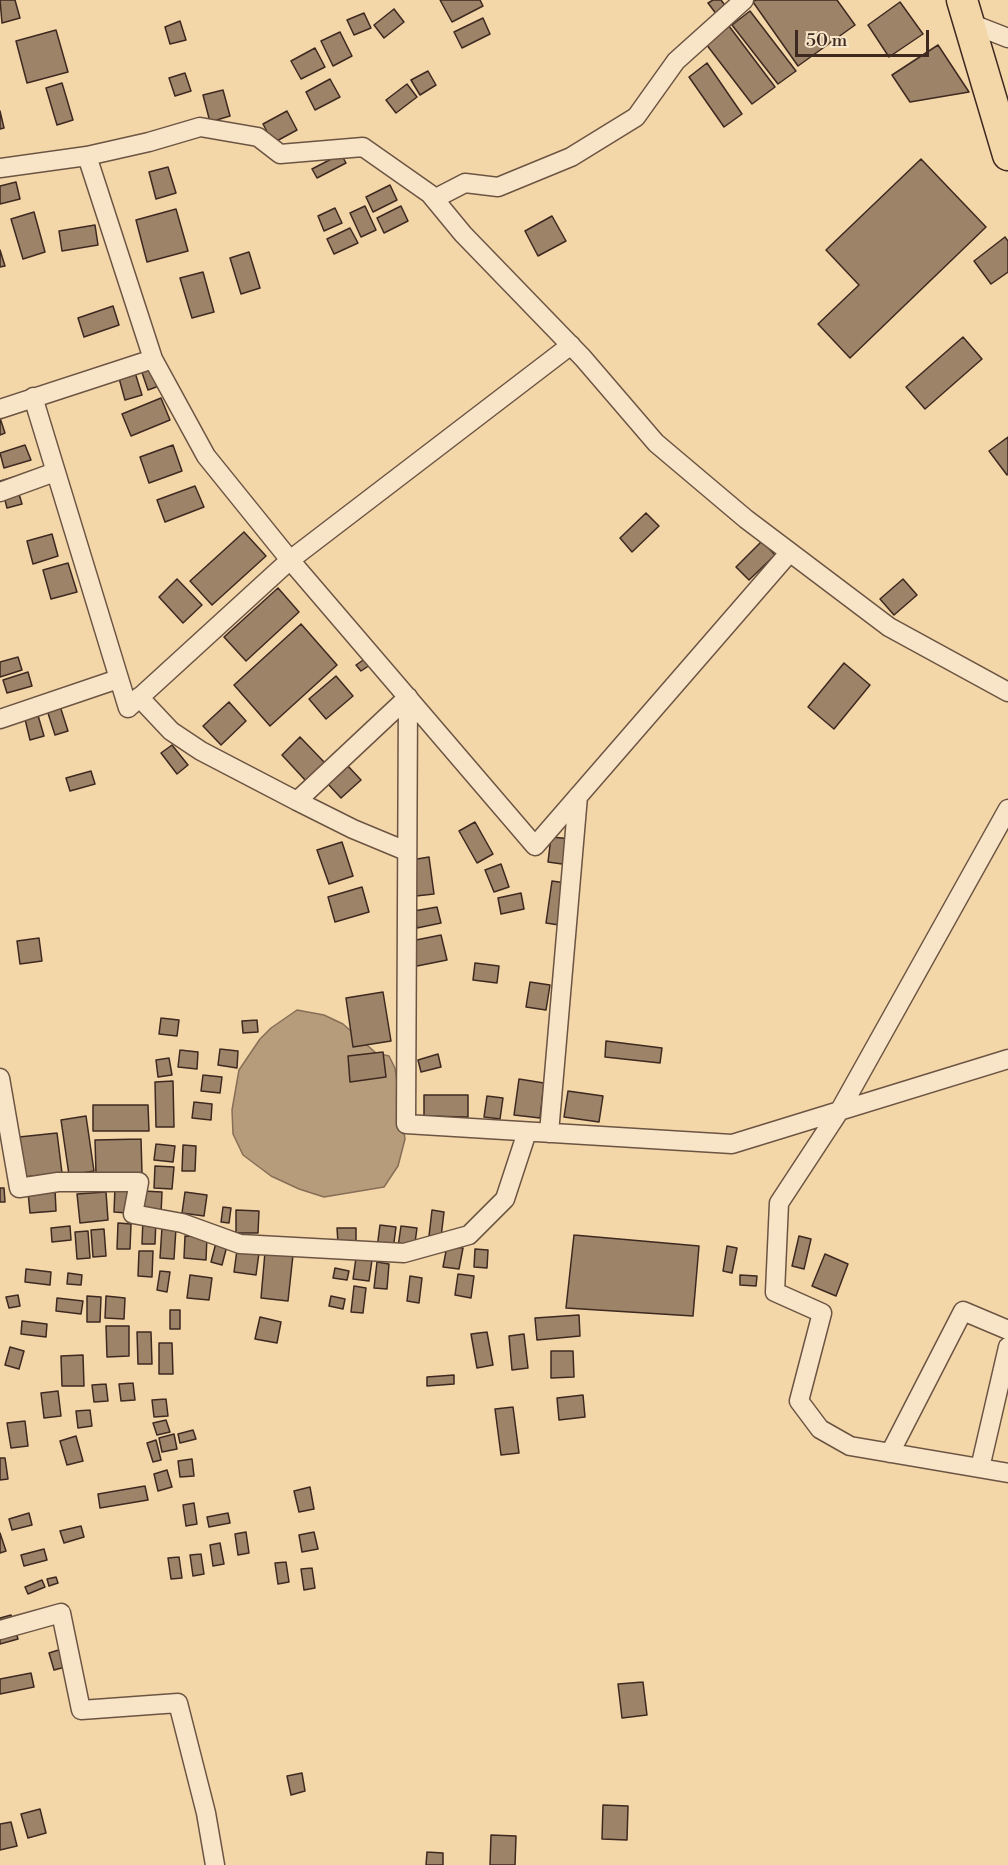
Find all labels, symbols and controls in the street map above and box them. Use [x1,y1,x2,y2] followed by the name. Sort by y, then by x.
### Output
[798,18,932,56] scale bar
[806,29,847,52] text: 50 m

